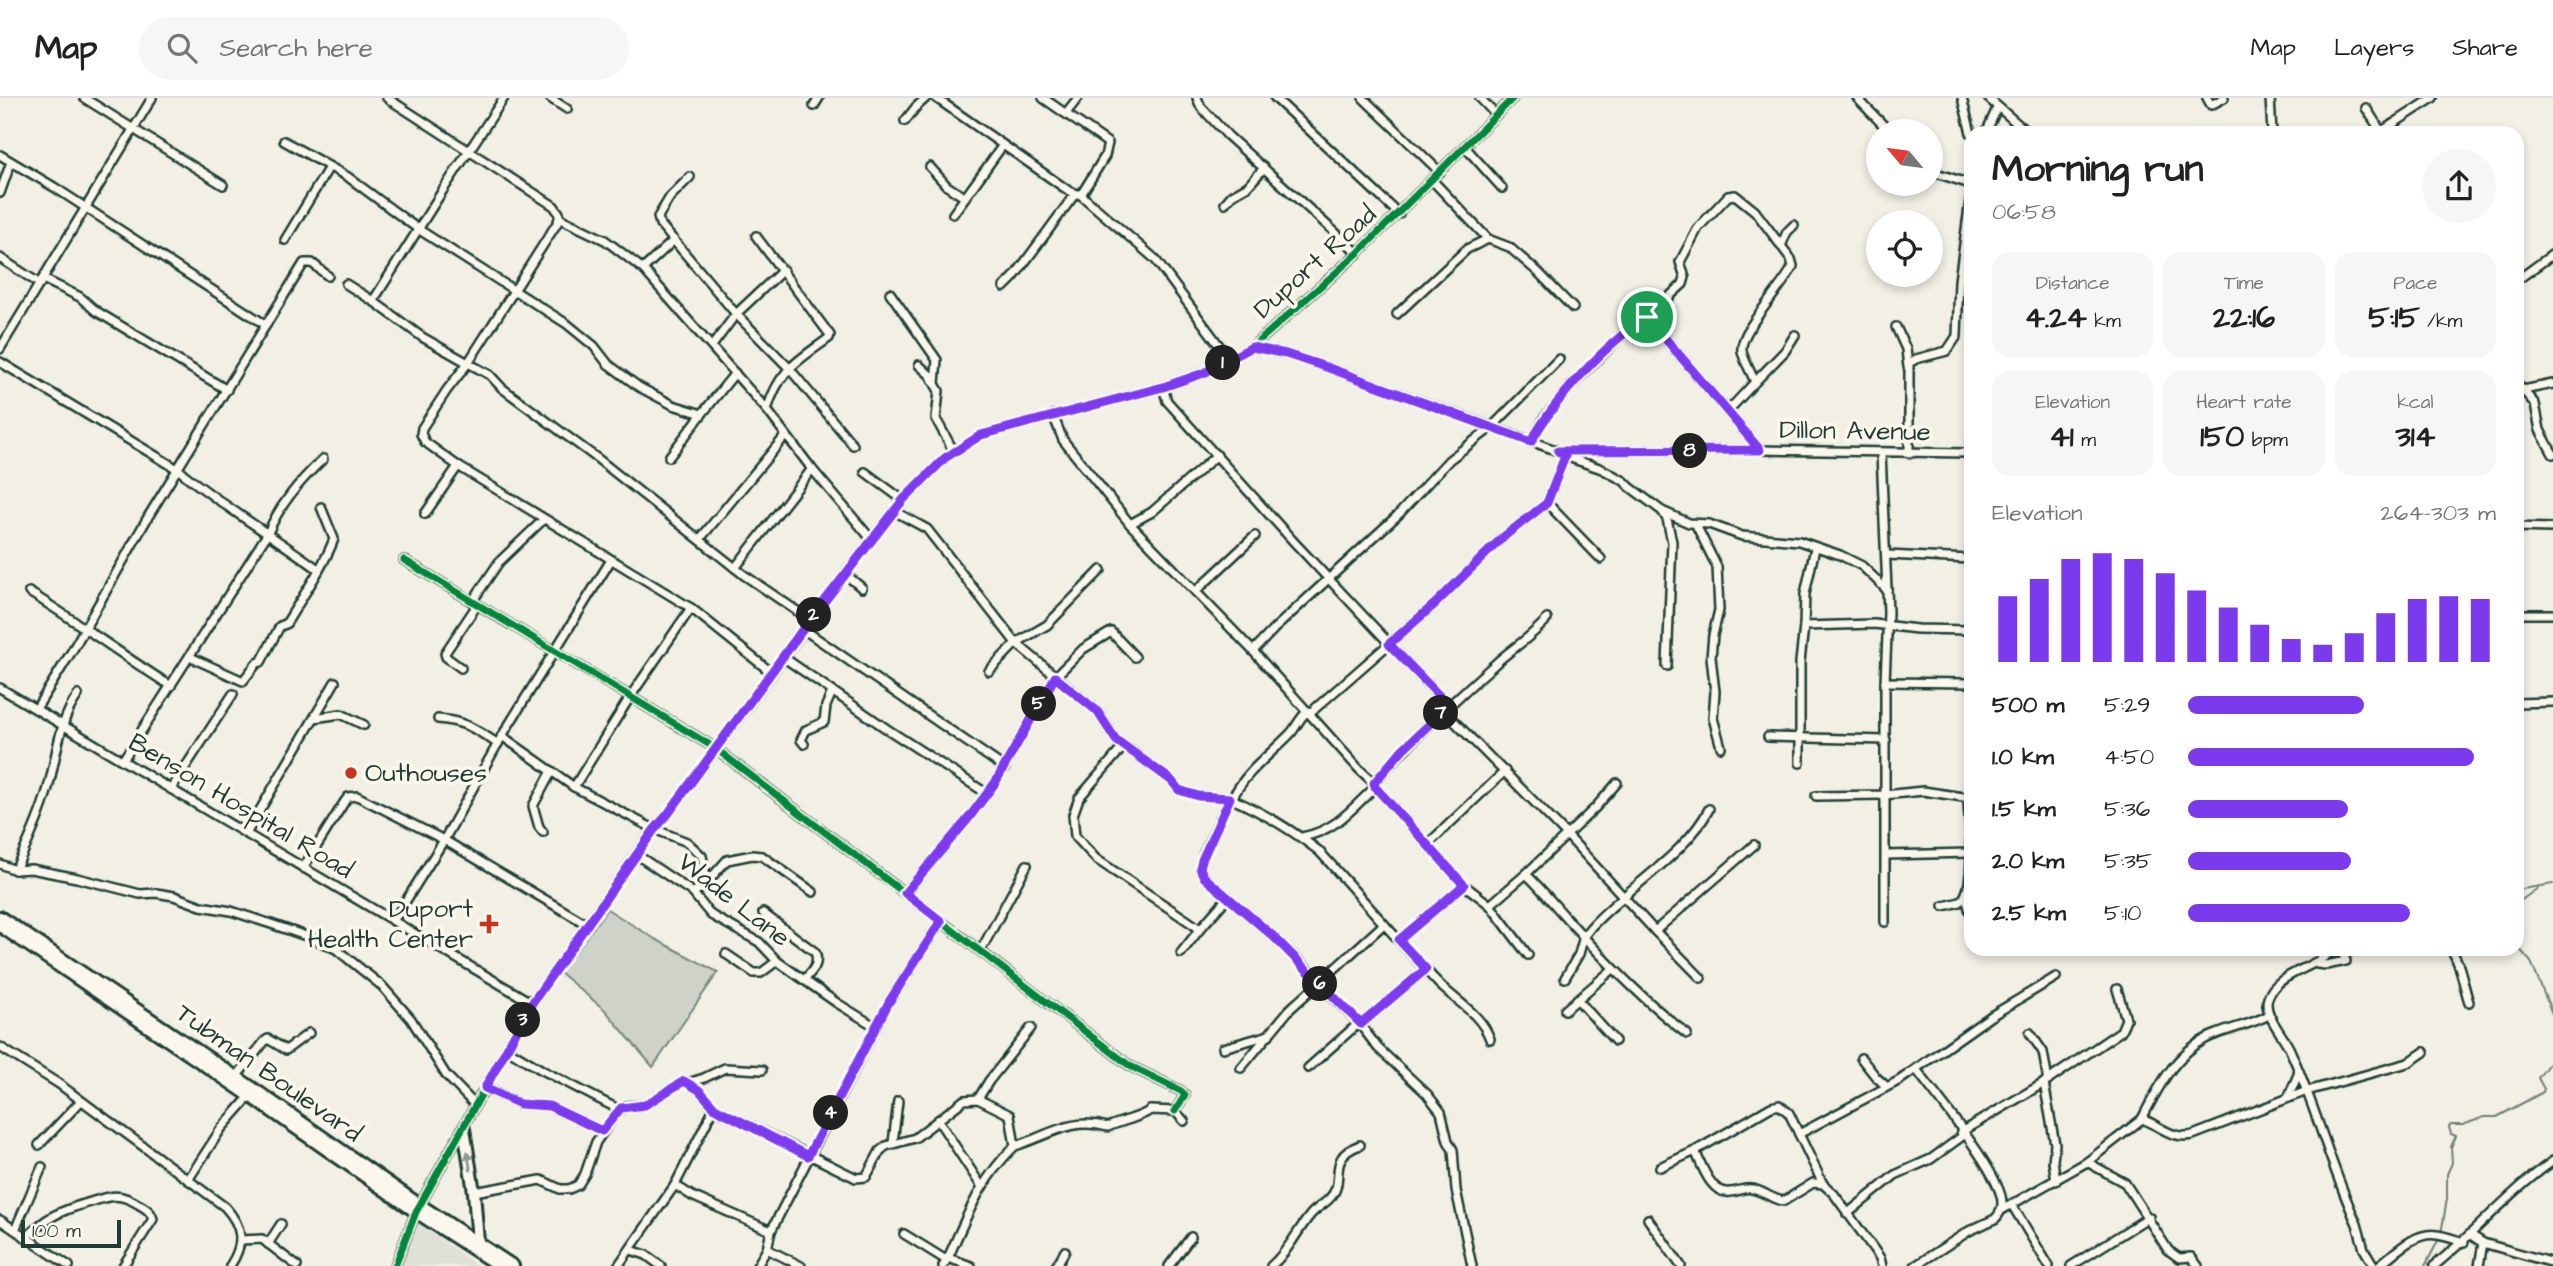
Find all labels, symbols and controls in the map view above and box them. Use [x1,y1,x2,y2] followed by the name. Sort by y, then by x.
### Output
[139,17,629,80] search box
[35,25,97,71] text: Map
[163,29,201,67] icon: search
[219,30,373,66] text: Search here
[2251,31,2296,65] text: Map
[2334,31,2414,65] text: Layers
[2452,31,2518,65] text: Share
[1866,119,1942,196] north arrow
[1866,119,1943,287] map controls
[1992,144,2204,196] text: Morning run
[2422,149,2496,223] button: share
[1992,196,2056,228] text: 06:58
[1246,197,1384,327] street label: Duport Road
[1866,210,1943,287] button: locate
[2036,270,2110,297] text: Distance
[2224,270,2264,297] text: Time
[2393,270,2437,297] text: Pace
[1617,287,1677,347] pin
[2025,297,2087,339] text: 4.24
[2213,297,2275,339] text: 22:16
[2368,297,2420,339] text: 5:15
[1628,298,1666,336] icon: arrive
[2087,308,2121,335] text: km
[2420,308,2462,335] text: /km
[1206,345,1240,380] pin: 1
[1221,349,1224,376] text: 1
[2035,389,2110,416] text: Elevation
[2196,389,2292,416] text: Heart rate
[2397,389,2434,416] text: kcal
[1779,412,1931,450] street label: Dillon Avenue
[2049,416,2074,458] text: 41
[2200,416,2244,458] text: 150
[2396,416,2435,458] text: 314
[2074,427,2096,454] text: m
[2244,427,2288,454] text: bpm
[1672,434,1708,468] pin: 8
[1683,437,1696,464] text: 8
[1992,497,2083,529] text: Elevation
[2381,497,2496,529] text: 264–303 m
[796,598,832,632] pin: 2
[808,601,819,628] text: 2
[1021,686,1056,722] pin: 5
[1992,689,2064,721] text: 500 m
[2104,689,2150,721] text: 5:29
[1032,690,1045,717] text: 5
[1424,696,1458,730] pin: 7
[1435,699,1446,726] text: 7
[122,725,360,887] street label: Benson Hospital Road
[1992,741,2054,773] text: 1.0 km
[2104,741,2154,773] text: 4:50
[365,755,487,791] place label: Outhouses
[343,765,359,781] marker: Outhouses
[1992,793,2056,825] text: 1.5 km
[2104,793,2150,825] text: 5:36
[670,845,798,955] street label: Wade Lane
[1992,845,2064,877] text: 2.0 km
[2104,845,2152,877] text: 5:35
[308,891,473,957] place label: Duport Health Center
[1992,897,2066,929] text: 2.5 km
[2104,897,2142,929] text: 5:10
[479,914,499,934] marker: Duport Health Center
[1302,966,1338,1001] pin: 6
[1314,970,1325,997] text: 6
[169,995,369,1151] street label: Tubman Boulevard
[505,1002,540,1038] pin: 3
[518,1006,527,1033] text: 3
[814,1096,848,1130] pin: 4
[824,1099,837,1126] text: 4
[463,1150,474,1172] one-way arrow
[21,1217,121,1249] scale bar
[32,1218,81,1245] text: 100 m

